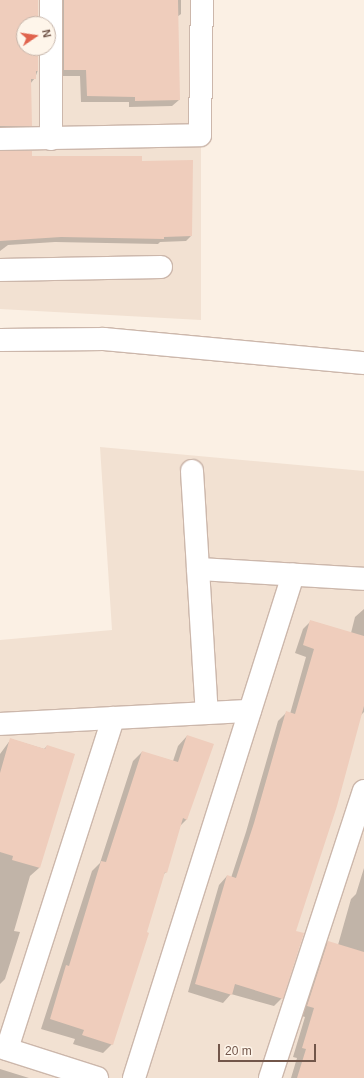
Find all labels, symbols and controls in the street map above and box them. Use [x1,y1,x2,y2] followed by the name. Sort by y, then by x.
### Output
[16,16,56,56] north arrow
[40,28,53,39] text: N
[220,1036,318,1062] scale bar
[225,1044,252,1058] text: 20 m

